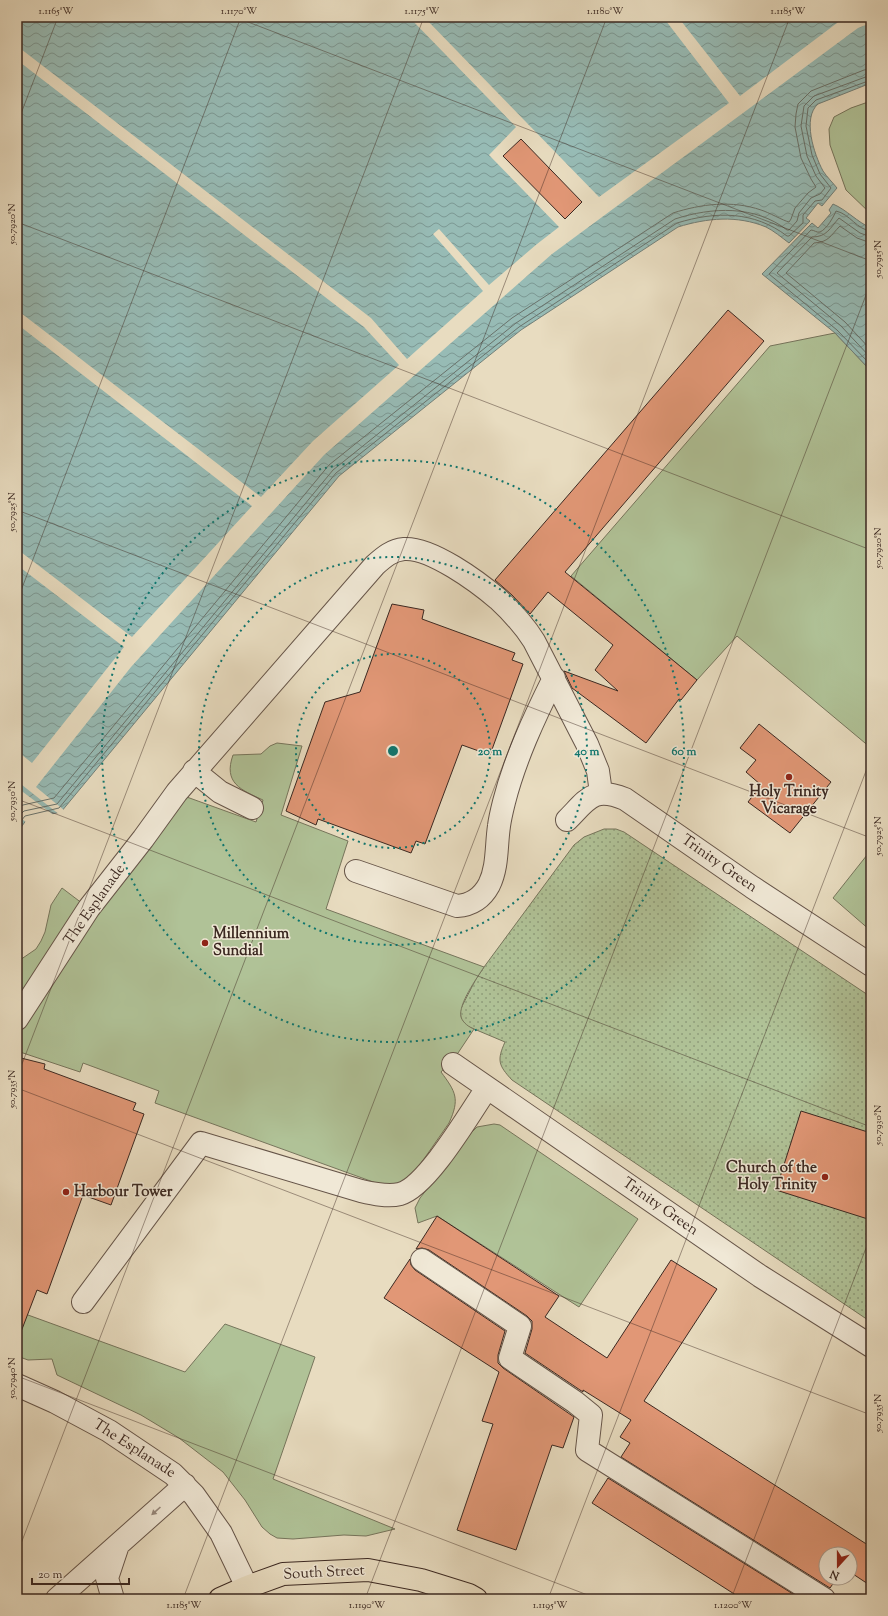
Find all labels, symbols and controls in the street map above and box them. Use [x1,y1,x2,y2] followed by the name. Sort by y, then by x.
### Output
[39,4,73,19] text: 1.1165°W
[221,4,257,19] text: 1.1170°W
[405,4,439,19] text: 1.1175°W
[587,4,623,19] text: 1.1180°W
[771,4,805,19] text: 1.1185°W
[5,203,20,245] text: 50.7920°N
[871,240,886,279] text: 50.7915°N
[5,492,20,533] text: 50.7925°N
[871,527,886,569] text: 50.7920°N
[478,743,502,761] text: 20 m
[574,743,599,761] text: 40 m
[672,743,696,761] text: 60 m
[386,744,400,758] centre of rings
[784,772,794,782] marker: Holy Trinity Vicarage
[5,781,20,822] text: 50.7930°N
[749,782,829,820] place label: Holy Trinity Vicarage
[871,816,886,857] text: 50.7925°N
[677,830,761,898] street label: Trinity Green
[59,860,131,950] street label: The Esplanade
[213,924,290,962] place label: Millennium Sundial
[200,938,210,948] marker: Millennium Sundial
[5,1070,20,1109] text: 50.7935°N
[871,1105,886,1146] text: 50.7930°N
[726,1158,818,1196] place label: Church of the Holy Trinity
[820,1172,830,1182] marker: Church of the Holy Trinity
[618,1173,702,1241] street label: Trinity Green
[74,1182,173,1203] place label: Harbour Tower
[61,1187,71,1197] marker: Harbour Tower
[5,1357,20,1400] text: 50.7940°N
[871,1394,886,1433] text: 50.7935°N
[89,1414,179,1484] street label: The Esplanade
[151,1506,162,1515] one-way arrow
[818,1546,858,1586] north arrow
[32,1560,129,1586] scale bar
[283,1560,365,1586] street label: South Street
[828,1565,843,1584] text: N
[38,1566,63,1584] text: 20 m
[167,1598,201,1613] text: 1.1185°W
[349,1598,385,1613] text: 1.1190°W
[533,1598,567,1613] text: 1.1195°W
[714,1598,752,1613] text: 1.1200°W

